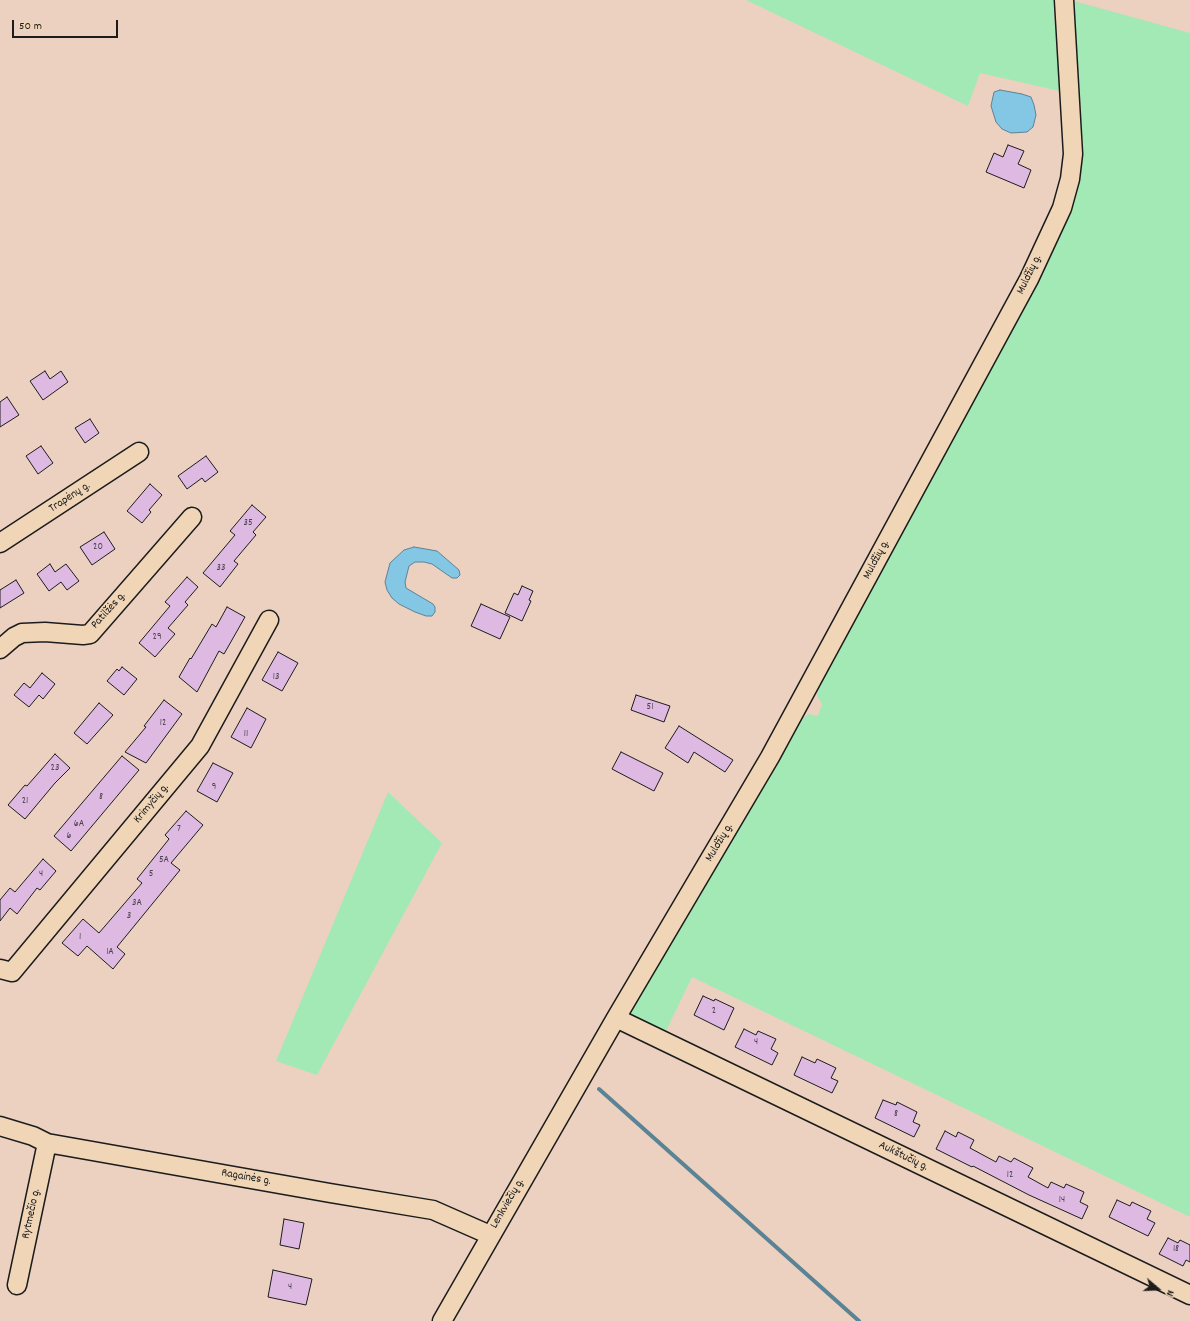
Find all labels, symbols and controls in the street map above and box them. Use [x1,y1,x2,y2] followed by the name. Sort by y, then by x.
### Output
[14,12,120,38] scale bar
[19,18,42,35] text: 50 m
[1014,253,1046,297] street label: Muldžių g.
[47,479,93,517] street label: Trapėnų g.
[243,518,253,530] house number: 35
[861,538,893,582] street label: Muldžių g.
[93,542,103,554] house number: 20
[217,563,225,575] house number: 33
[89,589,129,633] street label: Patilžės g.
[153,632,161,644] house number: 29
[273,672,279,684] house number: 13
[647,702,653,714] house number: 51
[160,718,166,730] house number: 12
[244,729,248,741] house number: 11
[51,763,59,775] house number: 23
[131,781,173,827] street label: Krimyčių g.
[212,782,216,794] house number: 9
[99,792,103,804] house number: 8
[22,796,28,808] house number: 21
[74,819,84,831] house number: 6A
[703,821,737,865] street label: Muldžių g.
[177,824,181,836] house number: 7
[67,831,71,843] house number: 6
[159,855,169,867] house number: 5A
[39,869,43,881] house number: 4
[149,869,153,881] house number: 5
[132,898,142,910] house number: 3A
[127,911,131,923] house number: 3
[79,932,81,944] house number: 1
[106,947,114,959] house number: 1A
[712,1006,716,1018] house number: 2
[754,1037,758,1049] house number: 4
[894,1109,898,1121] house number: 8
[876,1139,930,1175] street label: Aukštučių g.
[220,1167,272,1189] street label: Ragainės g.
[1007,1170,1013,1182] house number: 12
[488,1176,528,1232] street label: Lenkviečių g.
[20,1188,44,1240] street label: Rytmečio g.
[1059,1195,1065,1207] house number: 14
[1173,1244,1179,1256] house number: 18
[1138,1269,1178,1309] north arrow
[288,1282,292,1294] house number: 4
[1161,1288,1178,1298] text: N

